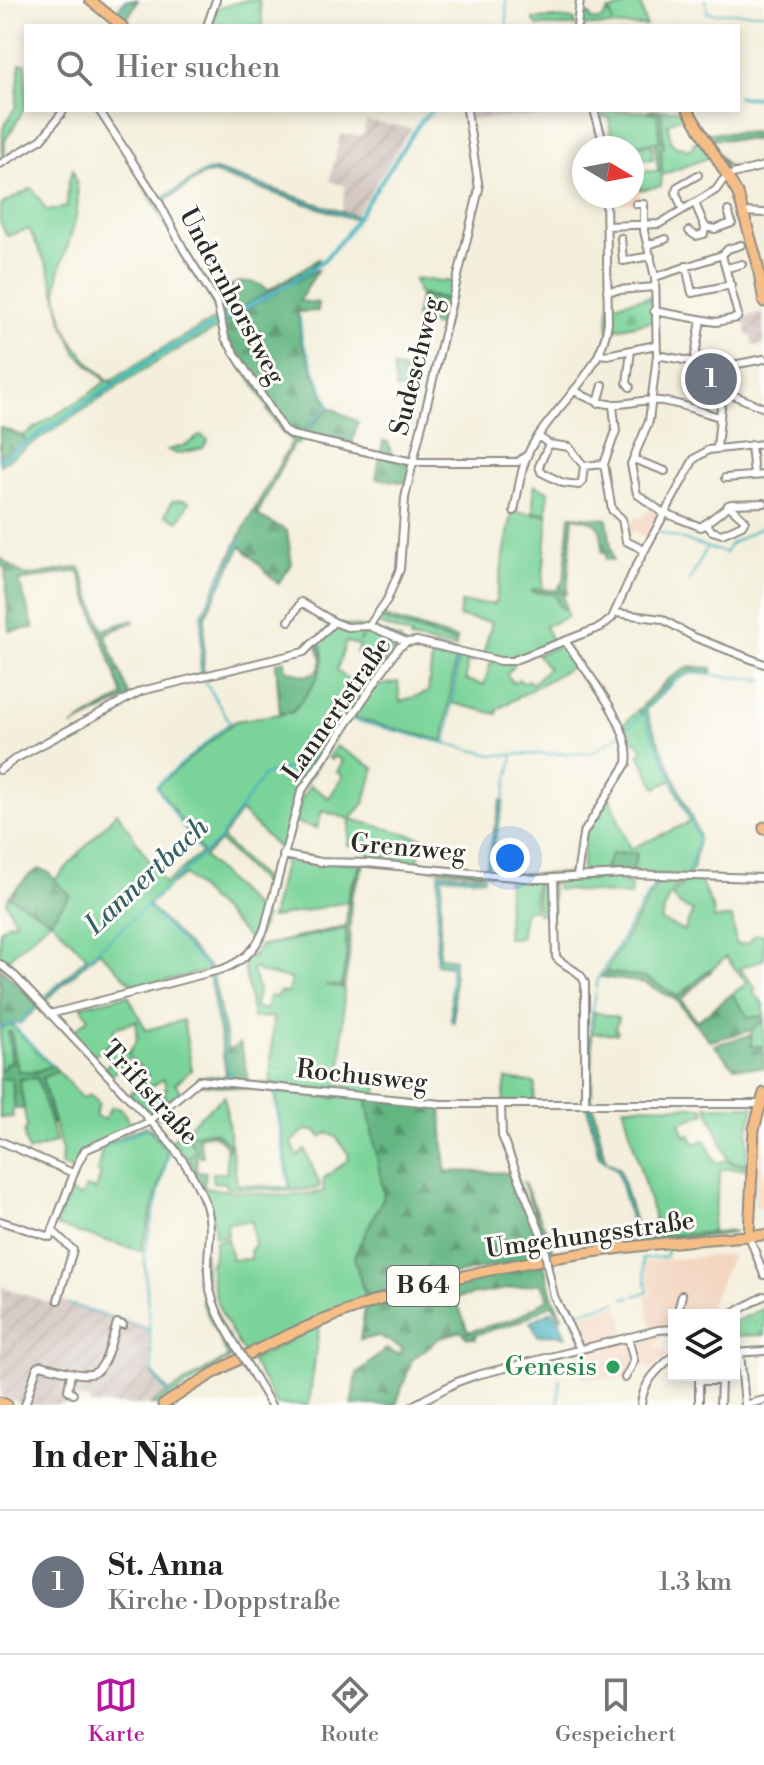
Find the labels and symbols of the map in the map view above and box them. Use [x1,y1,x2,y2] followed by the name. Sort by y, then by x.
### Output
[572,136,644,208] north arrow
[172,202,292,390] street label: Undernhorstweg
[383,293,449,439] street label: Sudeschweg
[685,349,737,409] pin: 1
[276,631,398,787] street label: Lannertstraße
[77,810,216,943] water label: Lannertbach
[349,827,468,869] street label: Grenzweg
[490,838,530,878] your location
[95,1034,205,1152] street label: Triftstraße
[295,1053,430,1099] street label: Rochusweg
[483,1204,697,1266] street label: Umgehungsstraße
[387,1266,459,1306] road number: B 64
[505,1351,597,1383] place label: Genesis
[604,1358,622,1376] marker: Genesis

